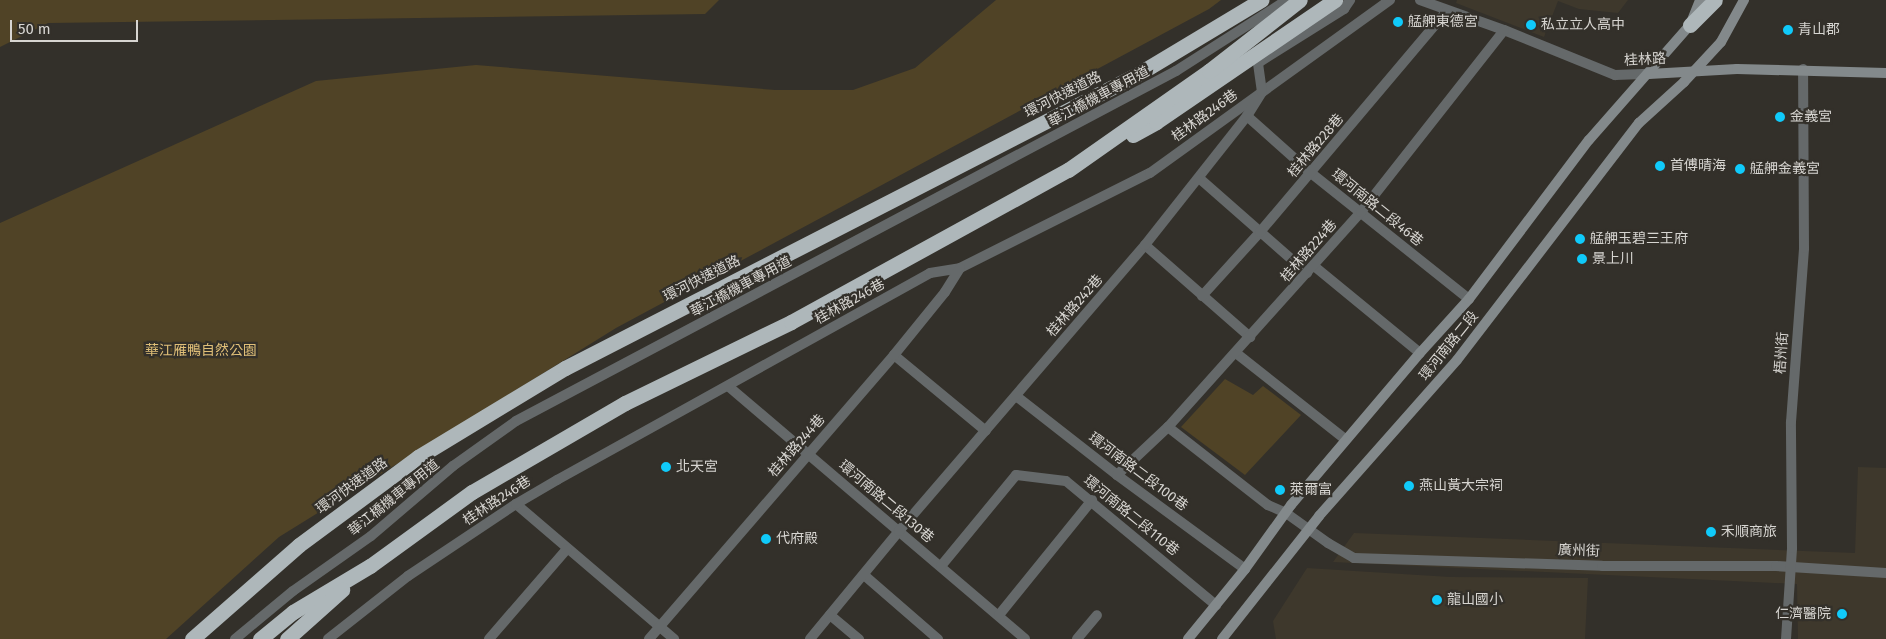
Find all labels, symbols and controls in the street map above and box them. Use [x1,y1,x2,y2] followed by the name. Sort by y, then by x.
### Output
[12,10,140,42] scale bar
[1408,14,1478,30] place label: 艋舺東德宮
[1392,16,1404,28] marker: 艋舺東德宮
[1541,17,1625,33] place label: 私立立人高中
[1525,19,1537,31] marker: 私立立人高中
[18,20,51,38] text: 50 m
[1798,22,1840,38] place label: 青山郡
[1782,24,1794,36] marker: 青山郡
[1624,51,1666,69] street label: 桂林路
[1046,63,1152,131] street label: 華江橋機車專用道
[1022,68,1104,122] street label: 環河快速道路
[1169,86,1241,146] street label: 桂林路246巷
[1790,109,1832,125] place label: 金義宮
[1285,111,1347,181] street label: 桂林路228巷
[1774,111,1786,123] marker: 金義宮
[1670,158,1726,174] place label: 首傅晴海
[1654,160,1666,172] marker: 首傅晴海
[1750,161,1820,177] place label: 艋舺金義宮
[1734,163,1746,175] marker: 艋舺金義宮
[1328,166,1426,250] street label: 環河南路二段46巷
[1277,216,1341,286] street label: 桂林路224巷
[1590,231,1688,247] place label: 艋舺玉碧三王府
[1574,233,1586,245] marker: 艋舺玉碧三王府
[1592,251,1634,267] place label: 景上川
[661,252,743,306] street label: 環河快速道路
[688,253,794,321] street label: 華江橋機車專用道
[1576,253,1588,265] marker: 景上川
[1044,272,1106,340] street label: 桂林路242巷
[812,276,888,328] street label: 桂林路246巷
[1416,308,1482,384] street label: 環河南路二段
[1772,331,1792,375] street label: 梧州街
[145,343,257,359] park label: 華江雁鴨自然公園
[765,411,829,481] street label: 桂林路244巷
[1085,429,1191,515] street label: 環河南路二段100巷
[313,455,391,517] street label: 環河快速道路
[345,456,443,540] street label: 華江橋機車專用道
[835,457,937,547] street label: 環河南路二段130巷
[676,459,718,475] place label: 北天宮
[660,461,672,473] marker: 北天宮
[1080,472,1182,560] street label: 環河南路二段110巷
[460,473,534,529] street label: 桂林路246巷
[1419,478,1503,494] place label: 燕山黃大宗祠
[1403,480,1415,492] marker: 燕山黃大宗祠
[1290,482,1332,498] place label: 萊爾富
[1274,484,1286,496] marker: 萊爾富
[1721,524,1777,540] place label: 禾順商旅
[1705,526,1717,538] marker: 禾順商旅
[776,531,818,547] place label: 代府殿
[760,533,772,545] marker: 代府殿
[1558,542,1600,560] street label: 廣州街
[1447,592,1503,608] place label: 龍山國小
[1431,594,1443,606] marker: 龍山國小
[1775,606,1831,622] place label: 仁濟醫院
[1835,607,1849,621] marker: 仁濟醫院

